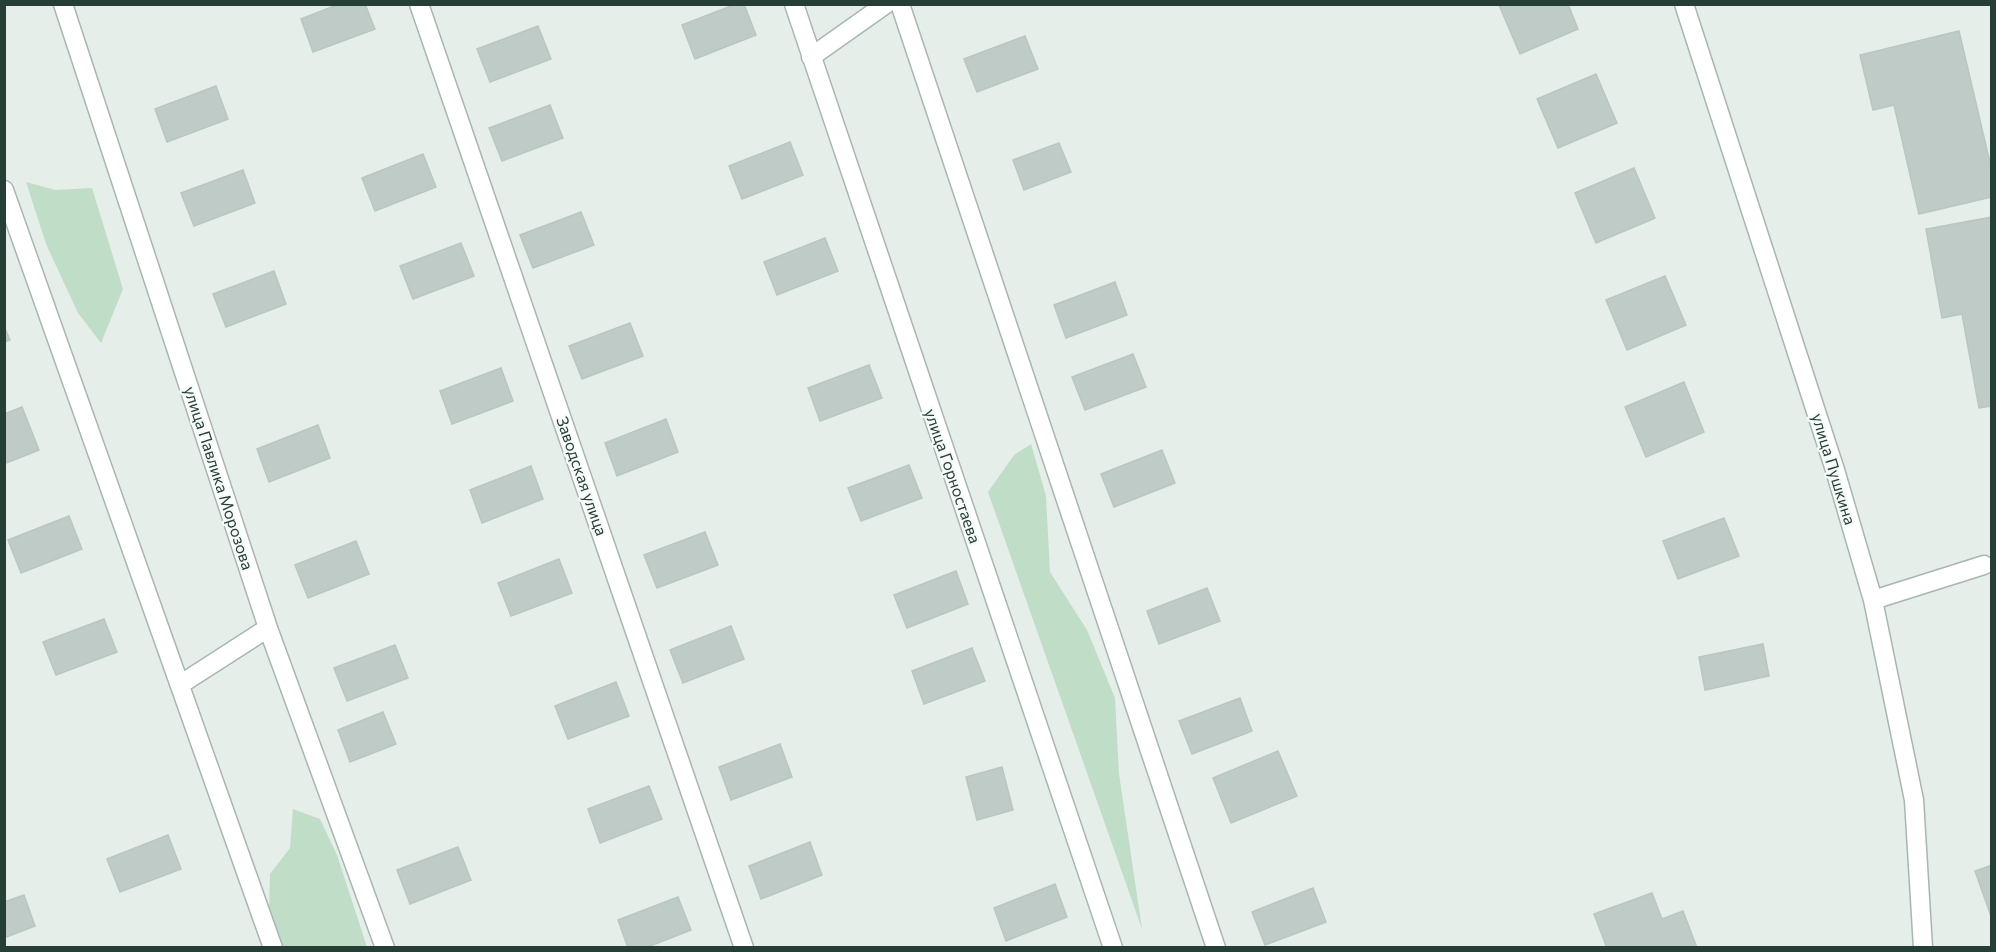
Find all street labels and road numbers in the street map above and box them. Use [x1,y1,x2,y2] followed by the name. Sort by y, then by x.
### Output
[181,384,258,572] street label: улица Павлика Морозова
[922,406,985,546] street label: улица Горностаева
[1809,411,1860,527] street label: улица Пушкина
[553,414,612,538] street label: Заводская улица

